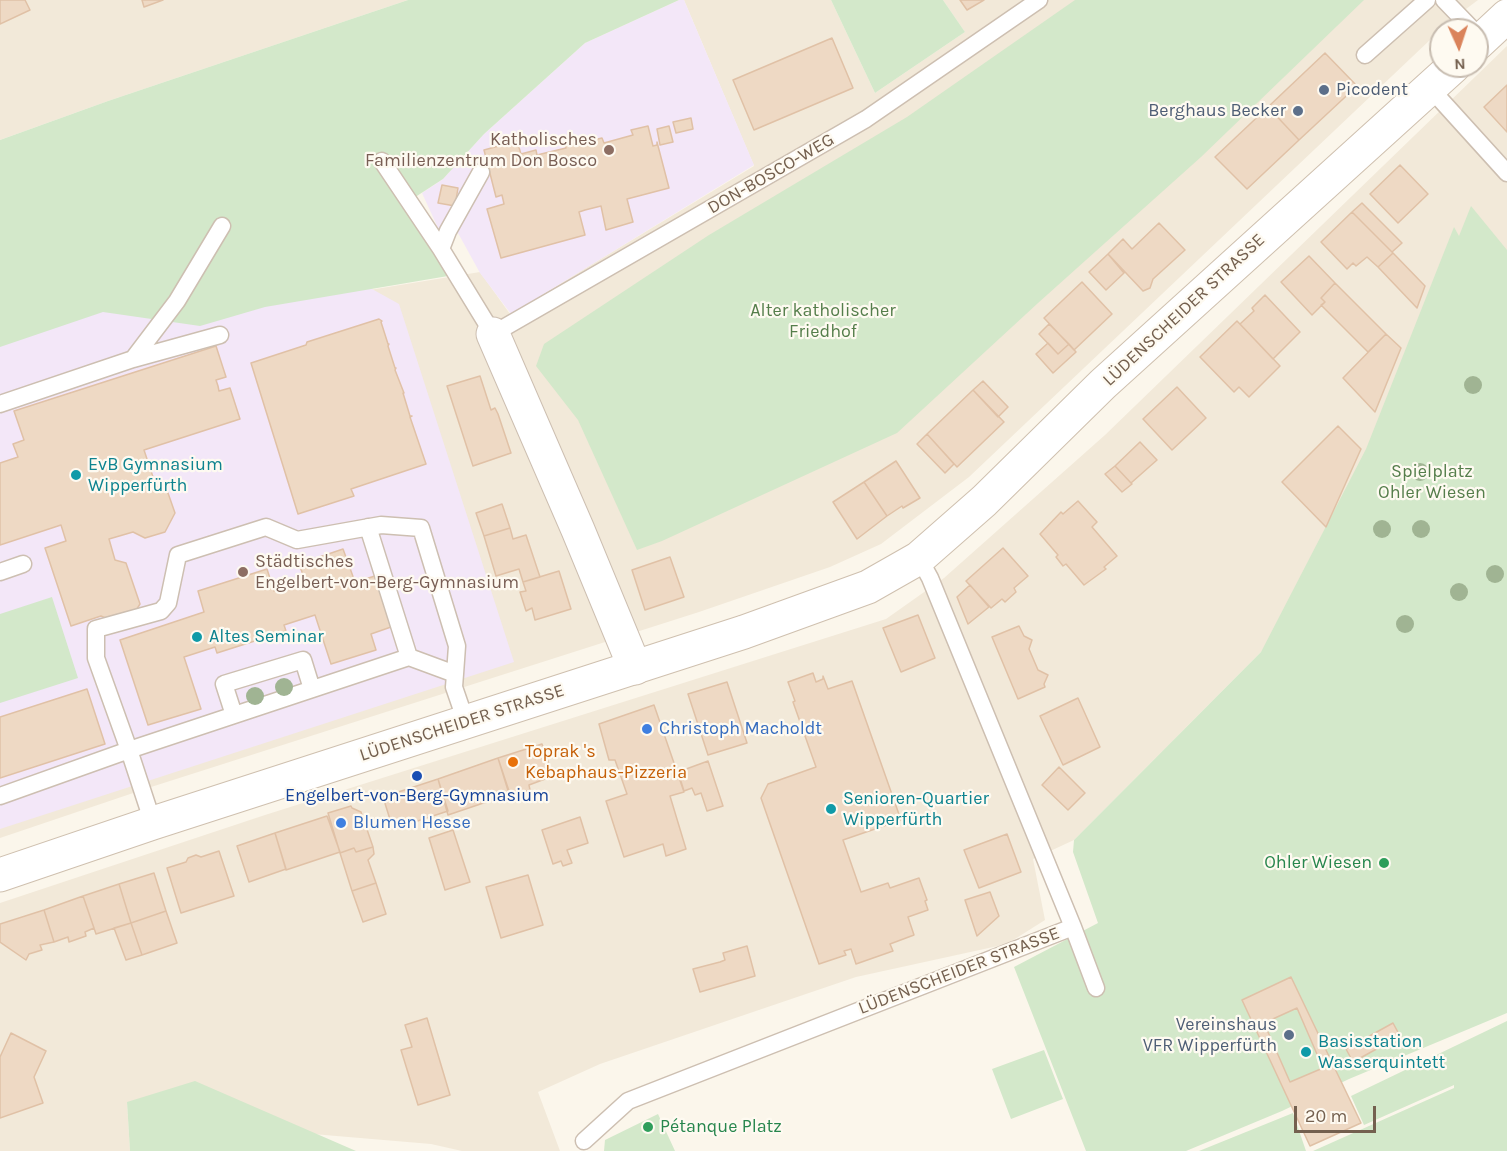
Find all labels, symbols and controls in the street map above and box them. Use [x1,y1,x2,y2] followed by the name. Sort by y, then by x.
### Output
[1429,18,1489,78] north arrow
[1454,55,1466,74] text: N
[1336,79,1408,101] place label: Picodent
[1317,83,1331,97] marker: Picodent
[1148,100,1286,122] place label: Berghaus Becker
[1291,104,1305,118] marker: Berghaus Becker
[365,129,597,172] place label: Katholisches Familienzentrum Don Bosco
[704,129,838,219] street label: DON-BOSCO-WEG
[602,143,616,157] marker: Katholisches Familienzentrum Don Bosco
[1098,229,1270,391] street label: LÜDENSCHEIDER STRASSE
[750,300,896,342] park label: Alter katholischer Friedhof
[88,454,223,496] place label: EvB Gymnasium Wipperfürth
[1378,461,1486,504] park label: Spielplatz Ohler Wiesen
[69,468,83,482] marker: EvB Gymnasium Wipperfürth
[255,551,519,594] place label: Städtisches Engelbert-von-Berg-Gymnasium
[236,565,250,579] marker: Städtisches Engelbert-von-Berg-Gymnasium
[209,626,324,648] place label: Altes Seminar
[190,630,204,644] marker: Altes Seminar
[357,680,567,766] street label: LÜDENSCHEIDER STRASSE
[659,718,822,740] place label: Christoph Macholdt
[640,722,654,736] marker: Christoph Macholdt
[525,741,687,783] place label: Toprak 's Kebaphaus-Pizzeria
[506,755,520,769] marker: Toprak 's Kebaphaus-Pizzeria
[410,769,424,783] marker: Engelbert-von-Berg-Gymnasium
[285,785,549,807] place label: Engelbert-von-Berg-Gymnasium
[843,788,989,830] place label: Senioren-Quartier Wipperfürth
[824,802,838,816] marker: Senioren-Quartier Wipperfürth
[353,812,471,834] place label: Blumen Hesse
[334,816,348,830] marker: Blumen Hesse
[1264,852,1372,874] place label: Ohler Wiesen
[1377,856,1391,870] marker: Ohler Wiesen
[855,923,1063,1019] street label: LÜDENSCHEIDER STRASSE
[1143,1014,1277,1056] place label: Vereinshaus VFR Wipperfürth
[1282,1028,1296,1042] marker: Vereinshaus VFR Wipperfürth
[1318,1031,1445,1074] place label: Basisstation Wasserquintett
[1299,1045,1313,1059] marker: Basisstation Wasserquintett
[1297,1094,1380,1132] scale bar
[1305,1105,1347,1127] text: 20 m
[660,1116,782,1138] place label: Pétanque Platz
[641,1120,655,1134] marker: Pétanque Platz

